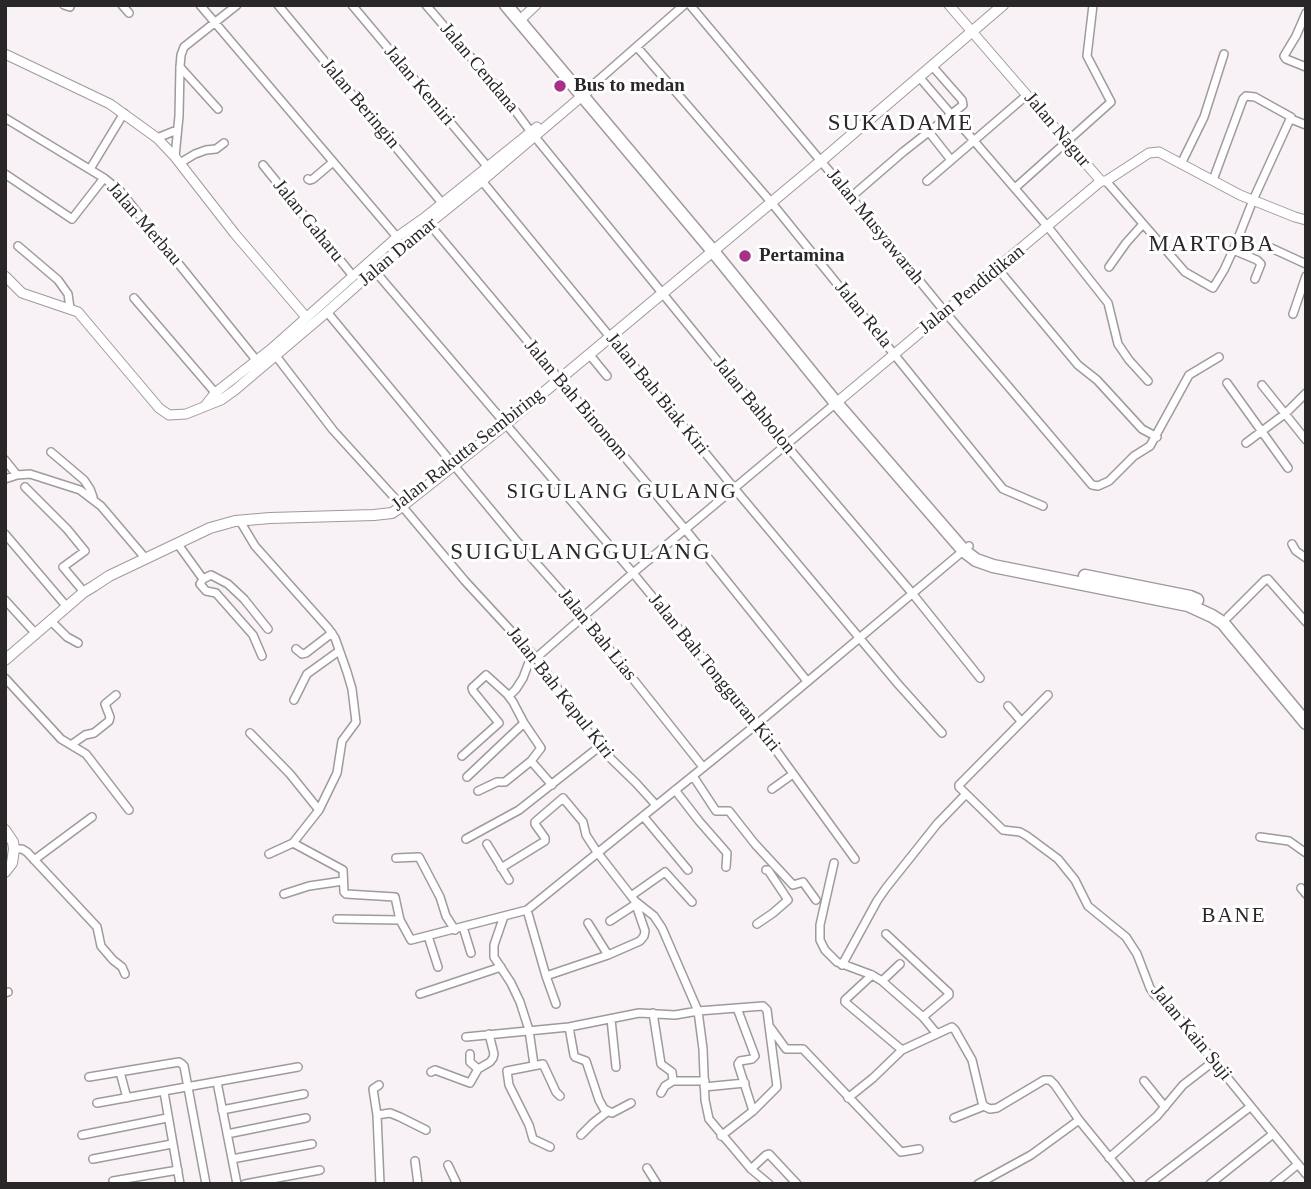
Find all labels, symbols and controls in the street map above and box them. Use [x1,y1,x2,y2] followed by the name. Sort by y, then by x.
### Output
[435,18,523,118] street label: Jalan Cendana
[379,41,459,131] street label: Jalan Kemiri
[316,54,404,154] street label: Jalan Beringin
[574,75,685,97] place label: Bus to medan
[552,78,568,94] marker: Bus to medan
[1019,88,1095,172] street label: Jalan Nagur
[829,110,973,138] district label: SUKADAME
[821,165,929,289] street label: Jalan Musyawarah
[268,175,348,267] street label: Jalan Gaharu
[102,178,186,270] street label: Jalan Merbau
[354,213,442,291] street label: Jalan Damar
[1149,231,1275,259] district label: MARTOBA
[915,240,1029,340] street label: Jalan Pendidikan
[759,245,844,267] place label: Pertamina
[737,248,753,264] marker: Pertamina
[829,277,897,353] street label: Jalan Rela
[601,328,713,460] street label: Jalan Bah Biak Kiri
[519,335,633,465] street label: Jalan Bah Binonom
[708,353,800,459] street label: Jalan Bahbolon
[387,384,549,516] street label: Jalan Rakutta Sembiring
[508,479,736,505] district label: SIGULANG GULANG
[452,539,710,567] district label: SUIGULANGGULANG
[553,584,641,686] street label: Jalan Bah Lias
[643,589,785,757] street label: Jalan Bah Tongguran Kiri
[501,623,619,763] street label: Jalan Bah Kapul Kiri
[1202,903,1266,929] district label: BANE
[1146,981,1236,1085] street label: Jalan Kain Suji

